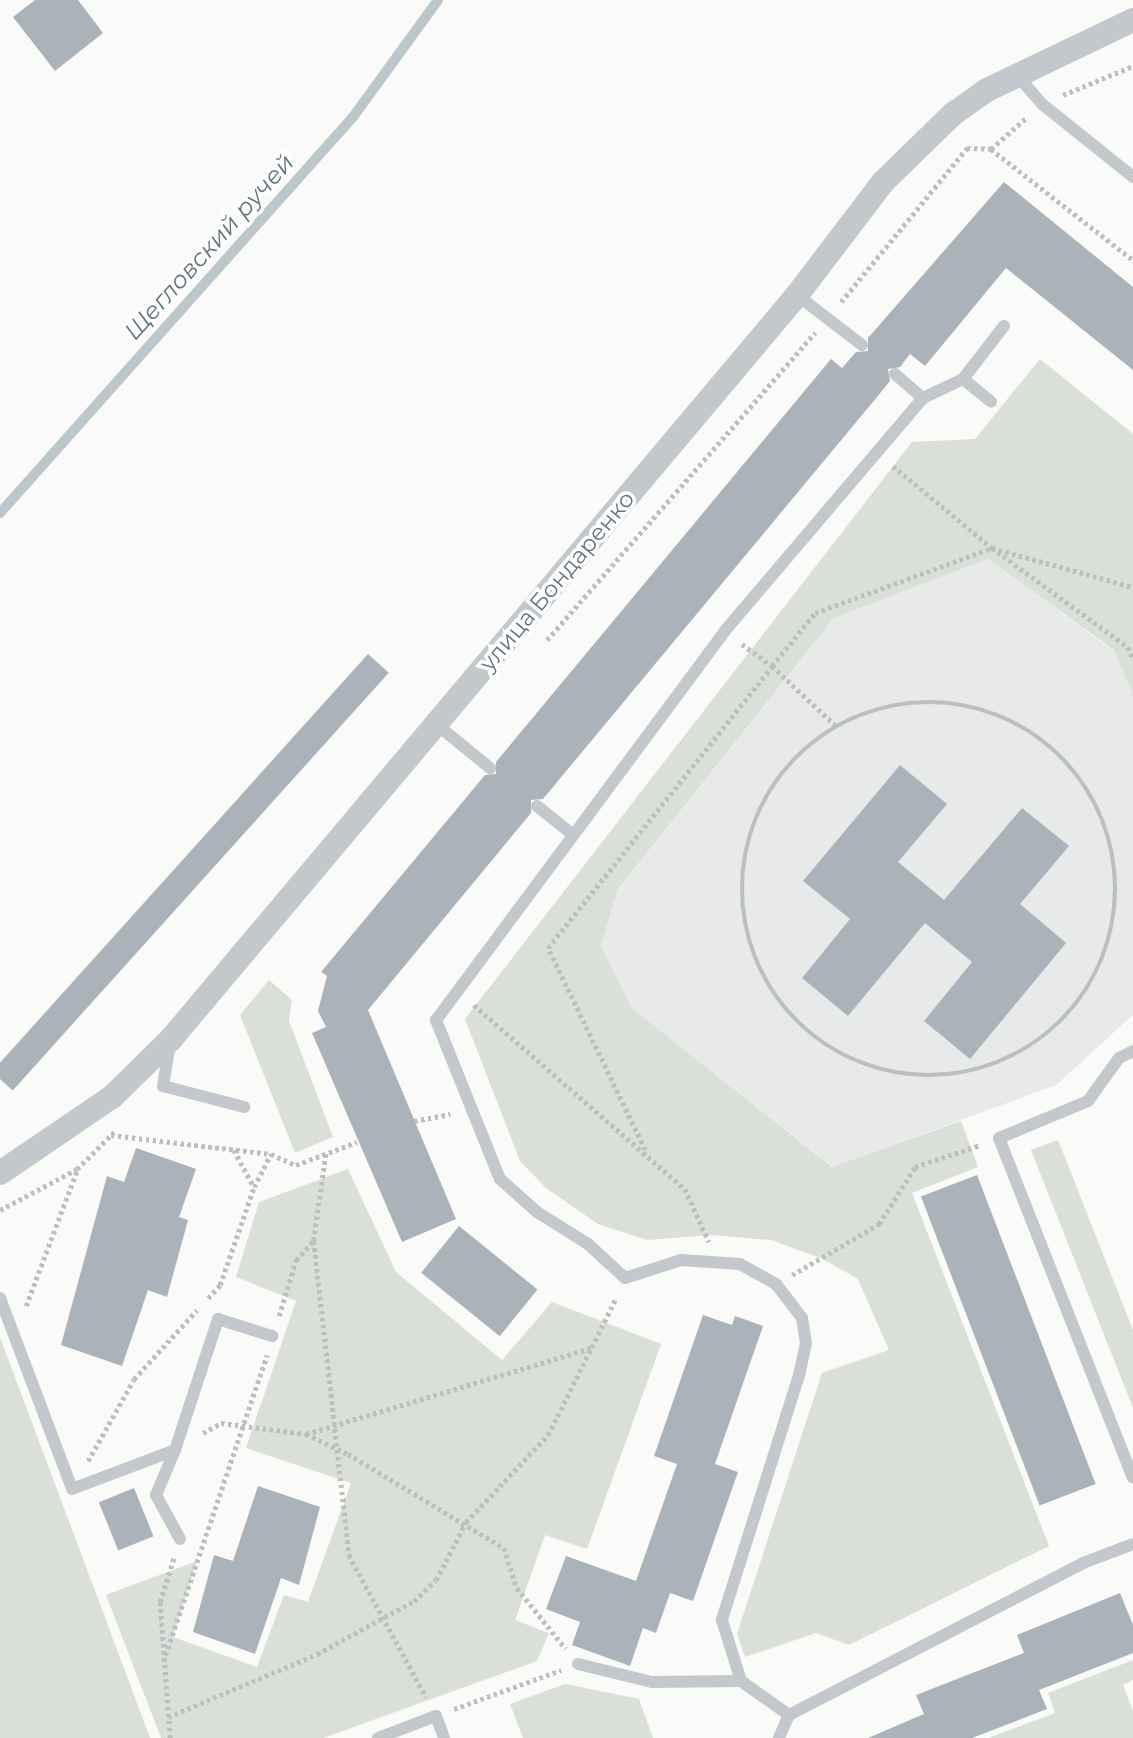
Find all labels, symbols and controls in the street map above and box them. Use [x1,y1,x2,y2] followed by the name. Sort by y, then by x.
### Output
[118,148,300,346] water label: Щегловский ручей
[474,485,640,677] street label: улица Бондаренко

